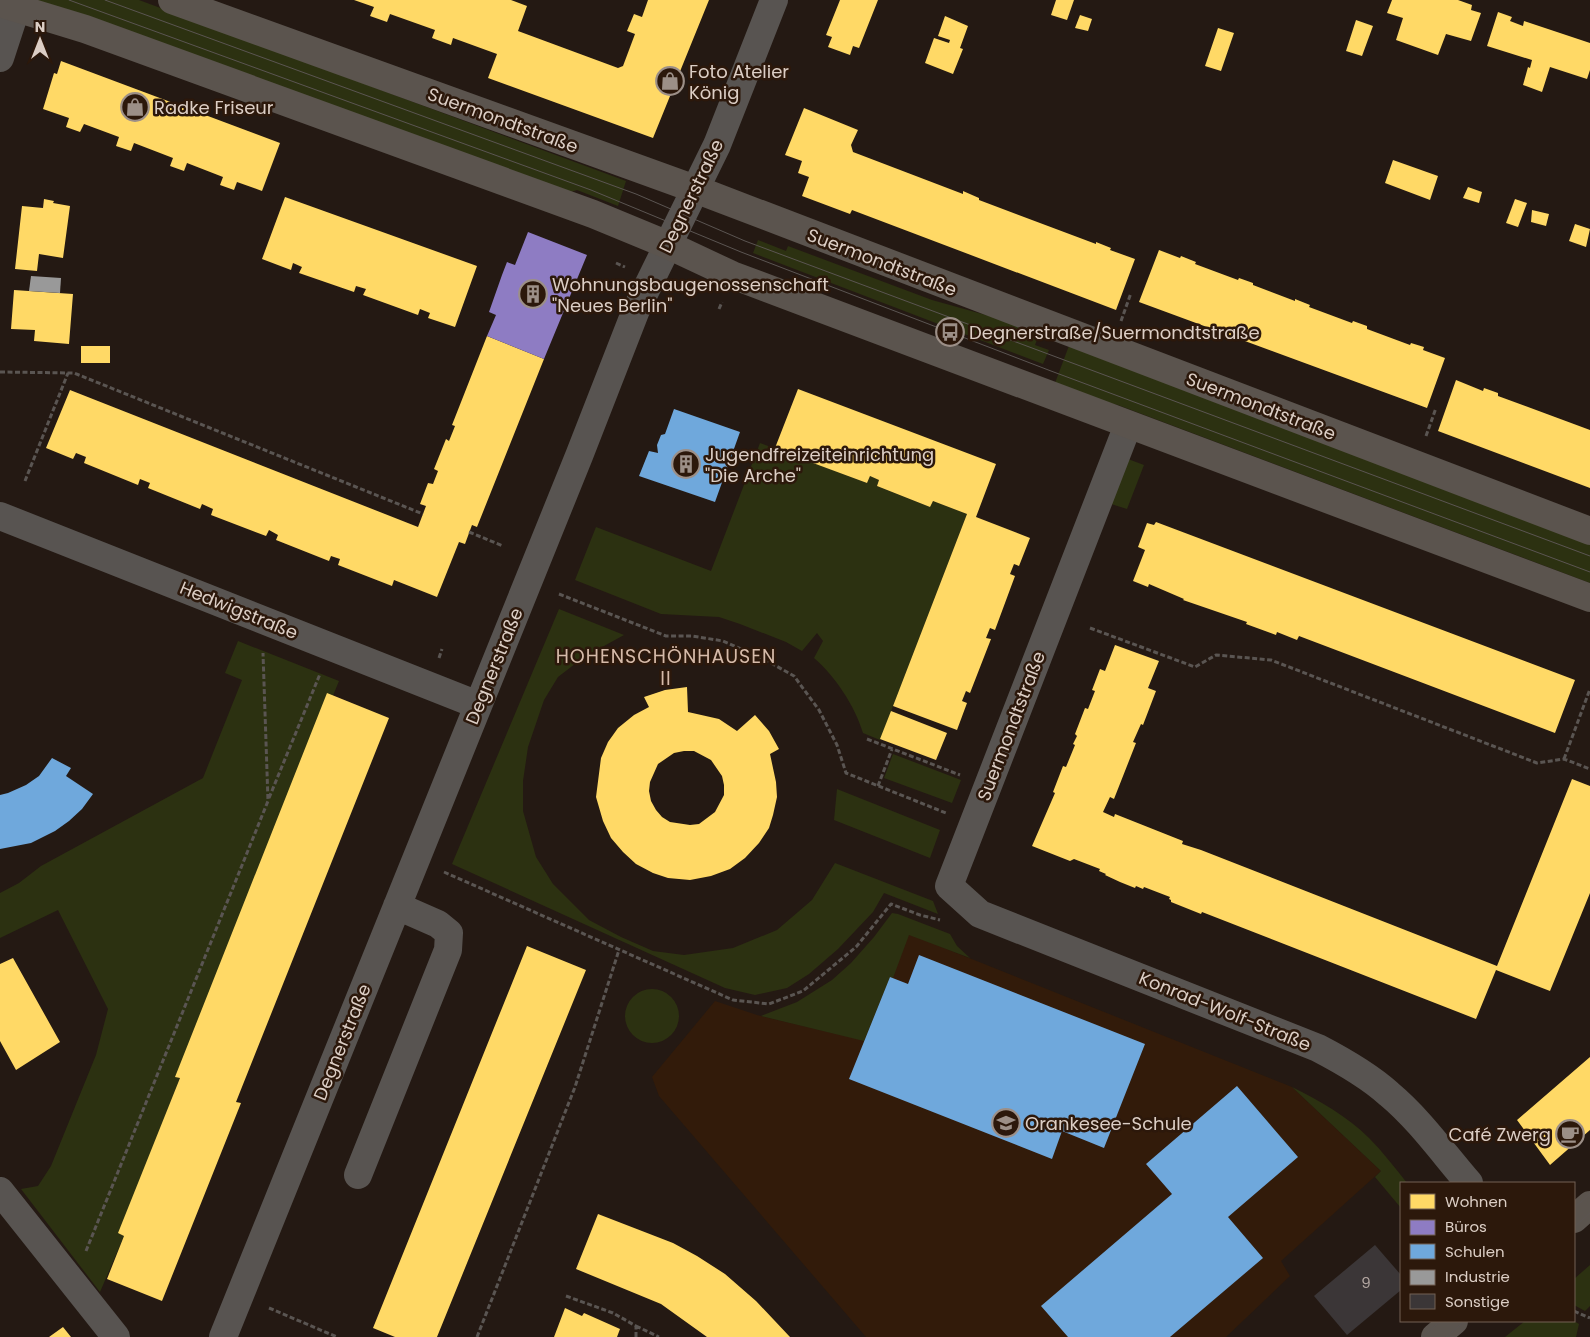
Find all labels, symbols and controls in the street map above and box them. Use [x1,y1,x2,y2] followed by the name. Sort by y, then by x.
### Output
[15,15,65,65] north arrow
[35,17,45,37] text: N
[689,59,789,105] place label: Foto Atelier König
[655,66,685,96] shop icon: Foto Atelier König
[424,81,582,159] street label: Suermondtstraße
[120,92,150,122] shop icon: Radke Friseur
[154,95,274,120] place label: Radke Friseur
[653,135,729,257] street label: Degnerstraße
[804,222,960,302] street label: Suermondtstraße
[552,272,829,318] place label: Wohnungsbaugenossenschaft "Neues Berlin"
[518,279,548,309] building icon: Wohnungsbaugenossenschaft "Neues Berlin"
[935,317,965,347] bus stop icon: Degnerstraße/Suermondtstraße
[969,320,1260,345] place label: Degnerstraße/Suermondtstraße
[1183,366,1339,446] street label: Suermondtstraße
[705,442,934,488] place label: Jugendfreizeiteinrichtung "Die Arche"
[671,449,701,479] building icon: Jugendfreizeiteinrichtung "Die Arche"
[176,575,302,645] street label: Hedwigstraße
[459,604,529,728] street label: Degnerstraße
[556,643,776,692] district label: HOHENSCHÖNHAUSEN II
[971,648,1051,804] street label: Suermondtstraße
[1135,965,1315,1057] street label: Konrad-Wolf-Straße
[307,980,377,1104] street label: Degnerstraße
[991,1108,1021,1138] school or university icon: Orankesee-Schule
[1025,1111,1192,1136] place label: Orankesee-Schule
[1555,1119,1585,1149] cafe icon: Café Zwerg
[1449,1122,1551,1147] place label: Café Zwerg
[1400,1182,1575,1322] legend
[1445,1191,1507,1212] text: Wohnen
[1445,1216,1487,1237] text: Büros
[1445,1241,1505,1262] text: Schulen
[1445,1266,1510,1287] text: Industrie
[1361,1272,1371,1293] house number: 9
[1445,1291,1509,1312] text: Sonstige

